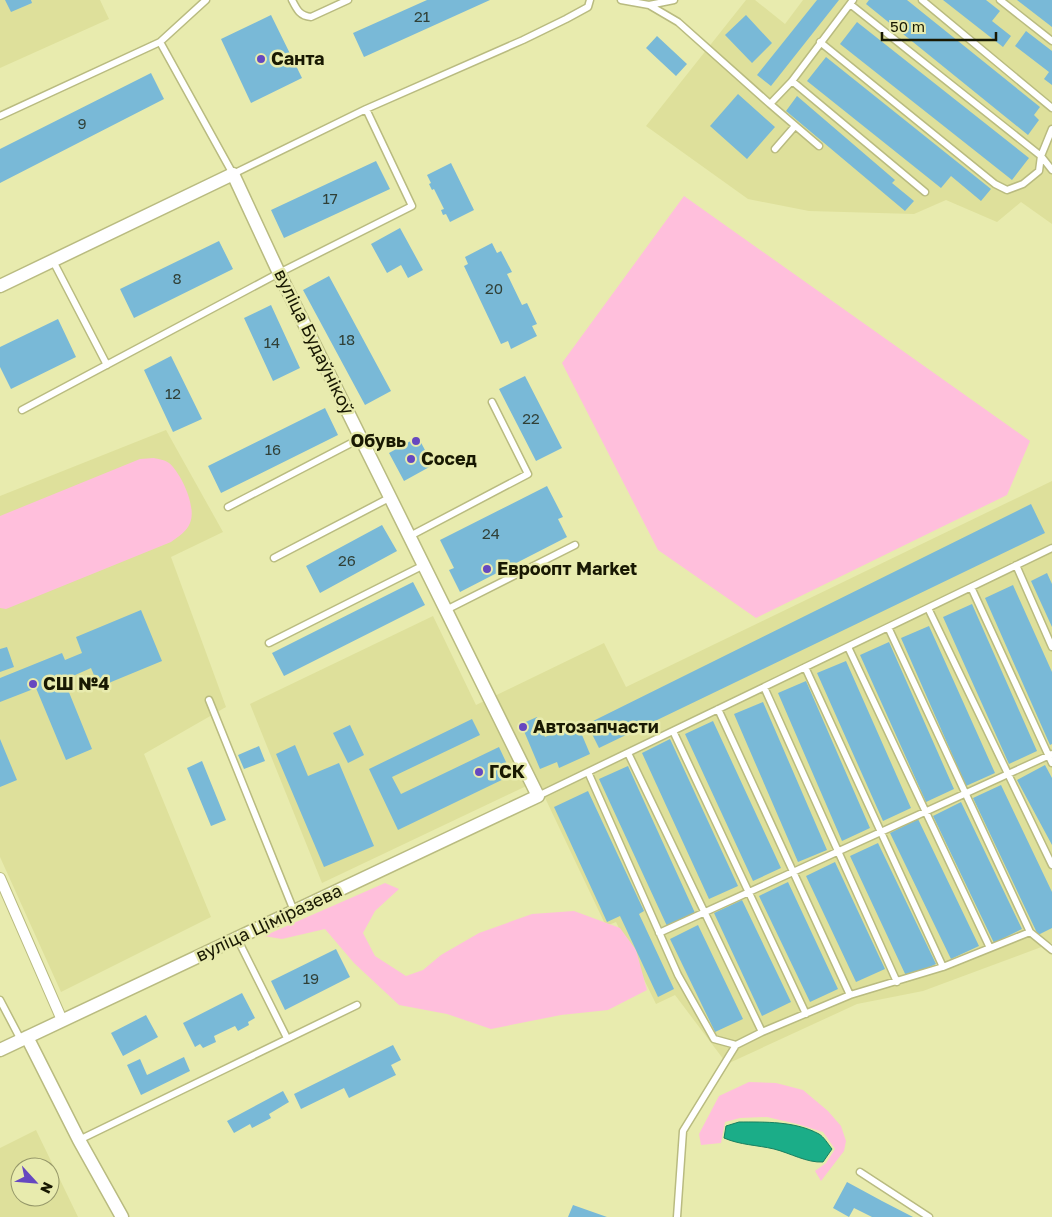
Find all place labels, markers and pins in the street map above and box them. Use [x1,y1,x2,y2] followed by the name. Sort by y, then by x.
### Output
[271,47,325,69] place label: Санта
[255,53,267,65] marker: Санта
[350,429,406,451] place label: Обувь
[410,435,422,447] marker: Обувь
[421,447,477,469] place label: Сосед
[405,453,417,465] marker: Сосед
[497,557,637,579] place label: Евроопт Market
[481,563,493,575] marker: Евроопт Market
[43,672,110,694] place label: СШ №4
[27,678,39,690] marker: СШ №4
[533,715,659,737] place label: Автозапчасти
[517,721,529,733] marker: Автозапчасти
[489,760,525,782] place label: ГСК
[473,766,485,778] marker: ГСК

